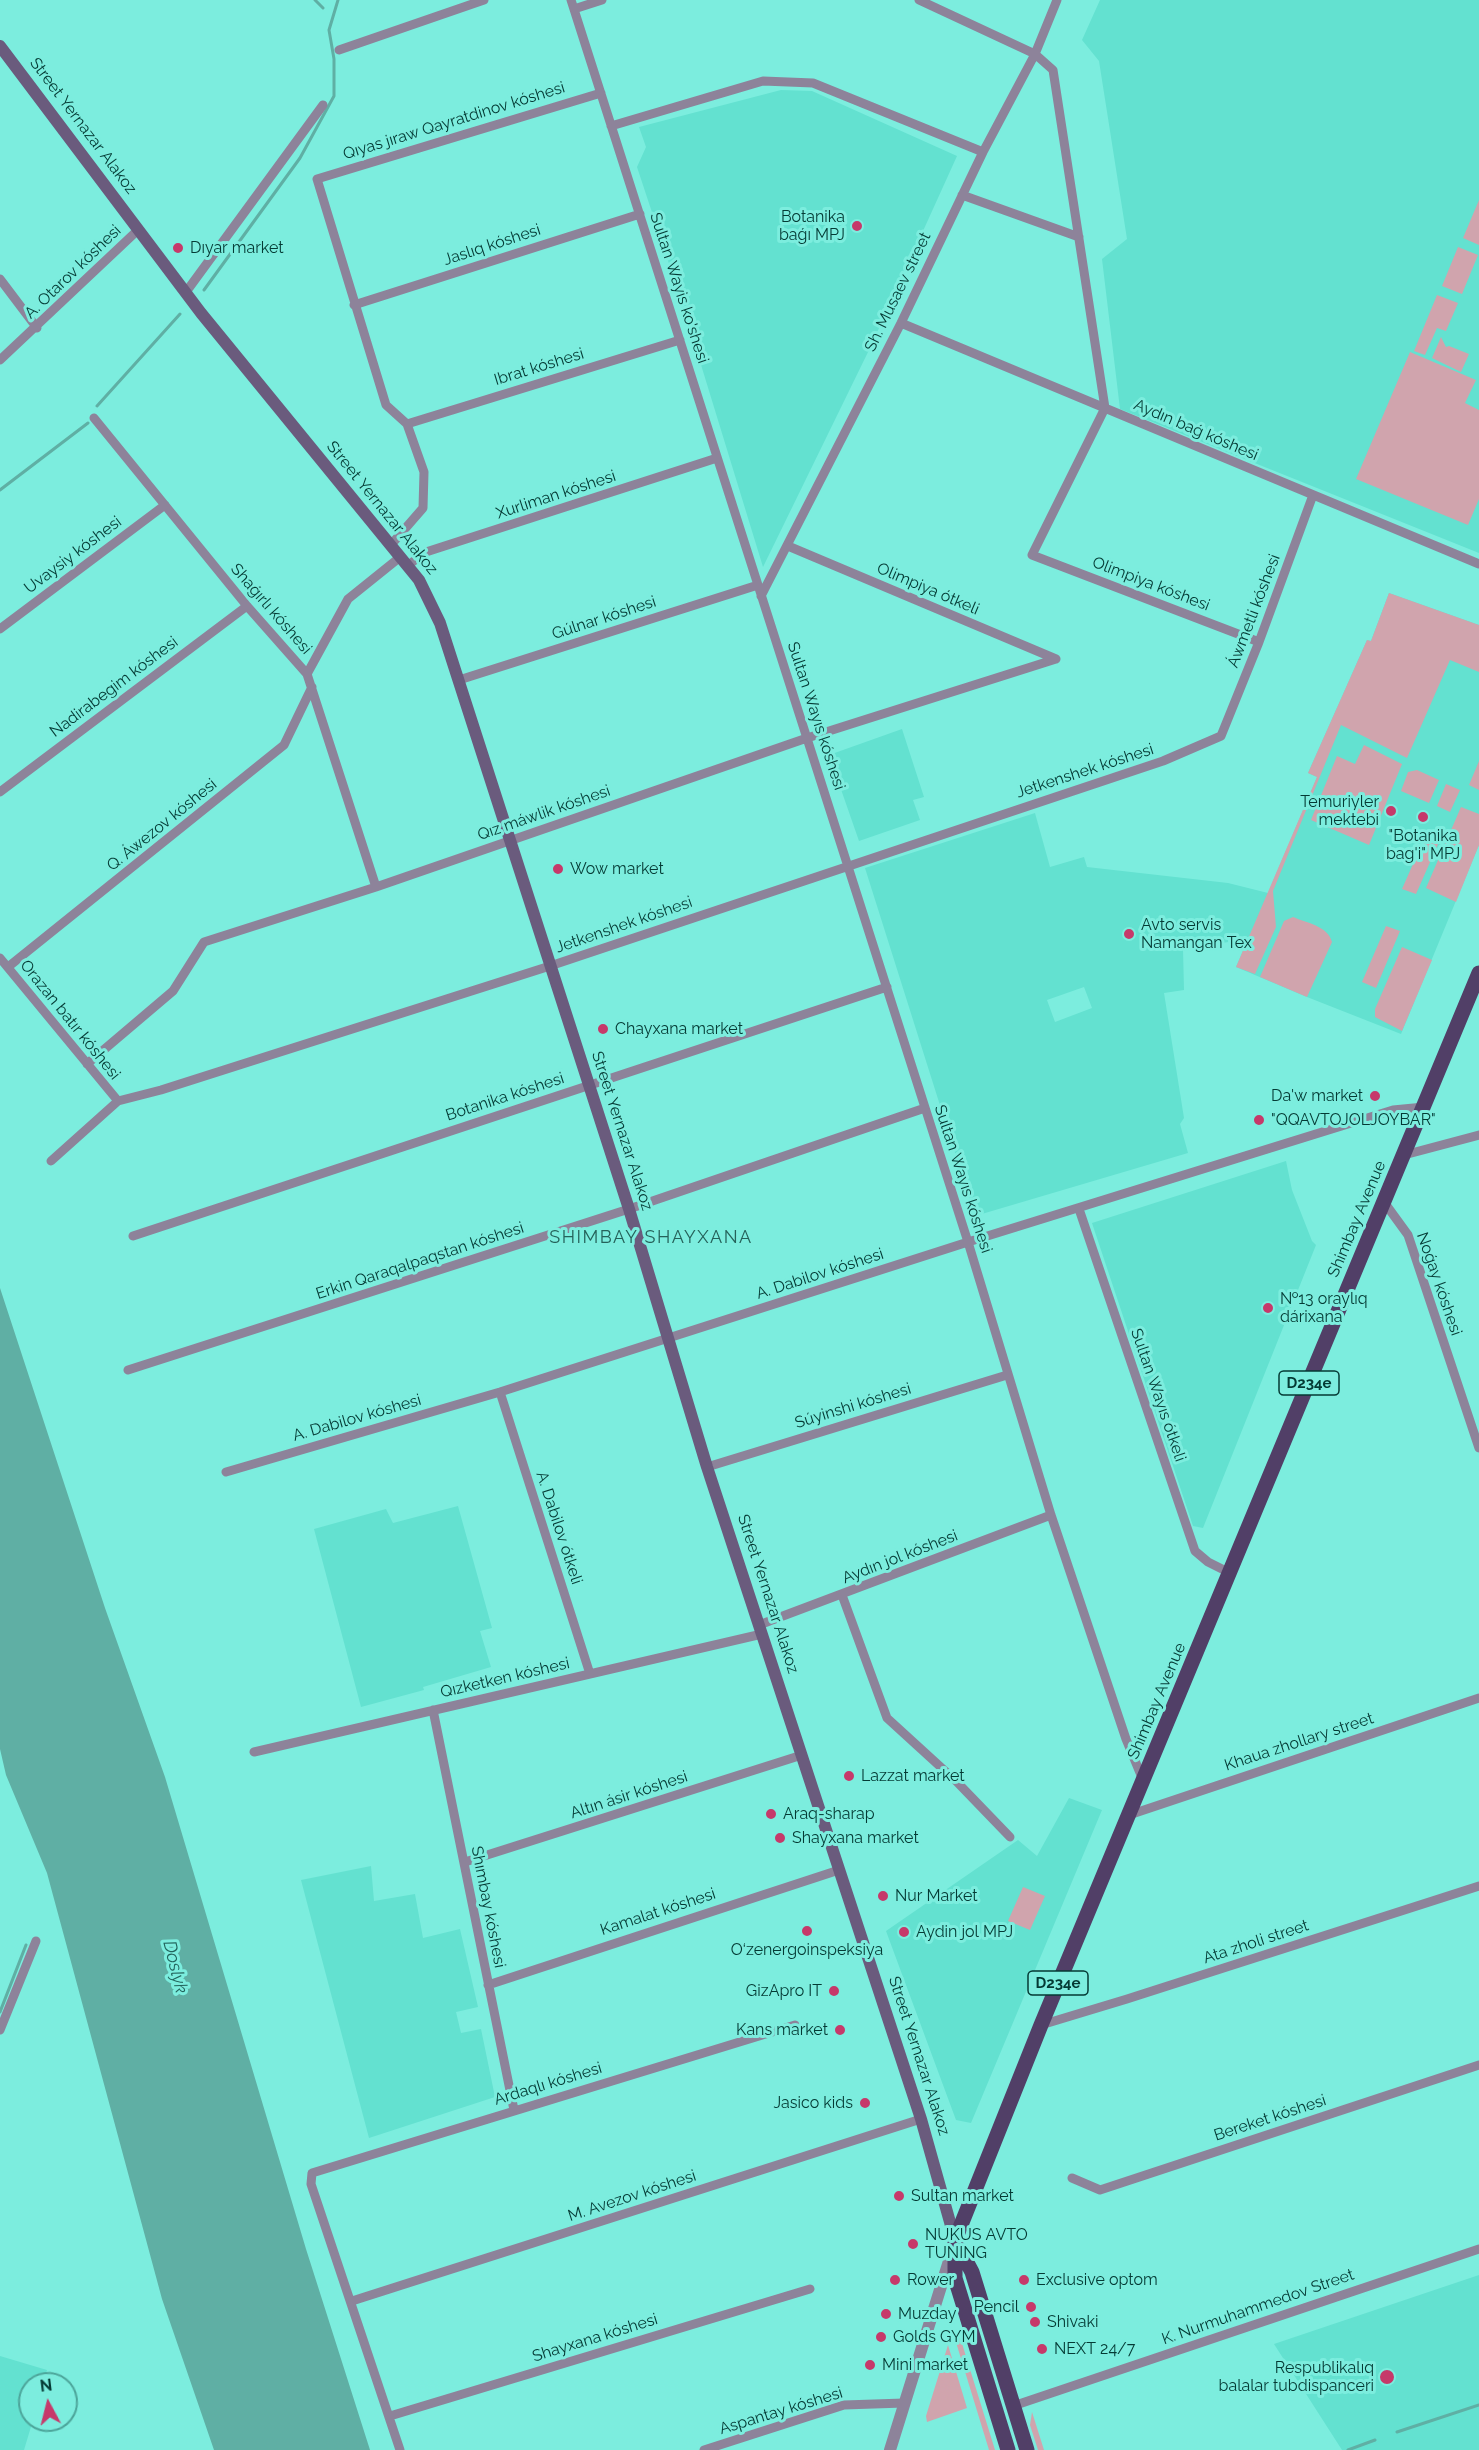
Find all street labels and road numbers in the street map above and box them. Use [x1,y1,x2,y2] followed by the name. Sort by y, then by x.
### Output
[25,54,141,198] street label: Street Yernazar Alakoz
[341,78,567,164] street label: Qıyas jıraw Qayratdinov kóshesi
[646,210,712,366] street label: Sultan Wayis ko'shesi
[441,220,543,270] street label: Jaslıq kóshesi
[21,221,125,323] street label: A. Otarov kóshesi
[861,229,935,355] street label: Sh. Musaev street
[492,344,586,390] street label: Ibrat kóshesi
[1131,395,1261,465] street label: Aydın baǵ kóshesi
[322,438,442,578] street label: Street Yernazar Alakoz
[494,467,618,523] street label: Xurliman kóshesi
[21,512,125,598] street label: Uvaysiy kóshesi
[1224,552,1284,670] street label: Áwmetli kóshesi
[1089,553,1213,615] street label: Olimpiya kóshesi
[874,559,982,619] street label: Olimpiya ótkeli
[226,560,316,658] street label: Shaǵırlı kóshesi
[550,592,658,644] street label: Gúlnar kóshesi
[46,633,182,741] street label: Nadirabegim kóshesi
[783,640,849,792] street label: Sultan Wayıs kóshesi
[1014,740,1156,802] street label: Jetkenshek kóshesi
[103,775,221,875] street label: Q. Áwezov kóshesi
[475,781,613,845] street label: Qız máwlik kóshesi
[553,893,695,957] street label: Jetkenshek kóshesi
[16,956,124,1084] street label: Orazan batır kóshesi
[587,1049,657,1213] street label: Street Yernazar Alakoz
[443,1069,567,1125] street label: Botanika kóshesi
[930,1103,996,1255] street label: Sultan Wayıs kóshesi
[1324,1158,1390,1280] street label: Shimbay Avenue
[314,1218,526,1304] street label: Erkin Qaraqalpaqstan kóshesi
[1412,1230,1466,1338] street label: Noǵay kóshesi
[754,1244,886,1304] street label: A. Dabilov kóshesi
[1126,1326,1190,1464] street label: Sultan Wayıs ótkeli
[1279,1371,1339,1395] road number: D234e
[793,1379,913,1433] street label: Súyinshi kóshesi
[291,1390,423,1446] street label: A. Dabilov kóshesi
[532,1469,586,1587] street label: A. Dabilov ótkeli
[733,1512,803,1676] street label: Street Yernazar Alakoz
[839,1526,961,1588] street label: Aydın jol kóshesi
[1124,1640,1190,1762] street label: Shimbay Avenue
[438,1654,572,1702] street label: Qızketken kóshesi
[1222,1709,1376,1775] street label: Khaua zhollary street
[568,1767,690,1823] street label: Altın ásir kóshesi
[467,1845,509,1969] street label: Shımbay kóshesi
[598,1884,718,1940] street label: Kamalat kóshesi
[1201,1916,1311,1968] street label: Ata zholi street
[1028,1971,1088,1995] road number: D234e
[884,1974,954,2138] street label: Street Yernazar Alakoz
[492,2058,604,2110] street label: Ardaqlı kóshesi
[1211,2091,1329,2145] street label: Bereket kóshesi
[565,2166,699,2226] street label: M. Avezov kóshesi
[1159,2265,1357,2349] street label: K. Nurmuhammedov Street
[530,2310,660,2366] street label: Shayxana kóshesi
[717,2383,845,2439] street label: Aspantay kóshesi

